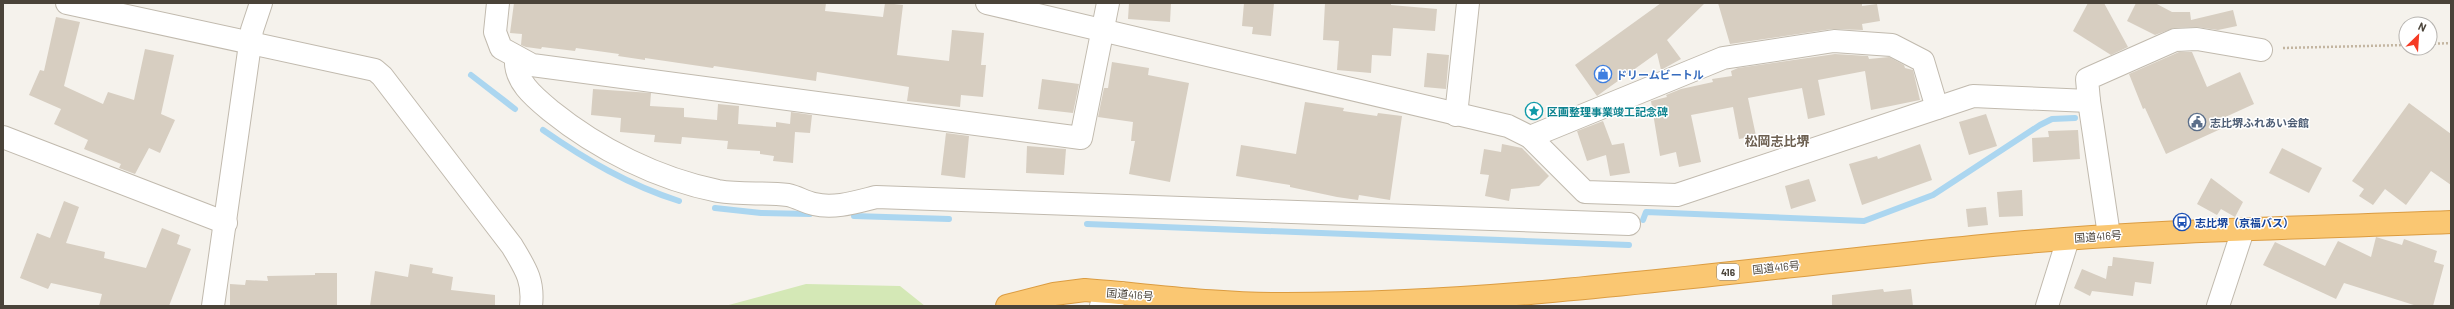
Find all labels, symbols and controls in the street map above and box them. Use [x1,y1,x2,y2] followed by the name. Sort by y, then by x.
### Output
[2398,16,2438,56] north arrow
[2416,19,2429,34] text: N
[1593,64,1613,84] shop icon: ドリームビートル
[1616,68,1704,81] place label: ドリームビートル
[1524,101,1544,121] place icon: 区画整理事業竣工記念碑
[1547,105,1668,118] place label: 区画整理事業竣工記念碑
[2187,112,2207,132] public building icon: 志比堺ふれあい会館
[2210,116,2309,129] place label: 志比堺ふれあい会館
[1744,133,1810,149] district label: 松岡志比堺
[2172,212,2192,232] bus stop icon: 志比堺（京福バス）
[2195,216,2294,229] place label: 志比堺（京福バス）
[2074,228,2122,244] street label: 国道416号
[1752,258,1800,276] street label: 国道416号
[1717,264,1739,280] road number: 416
[1106,285,1154,303] street label: 国道416号

